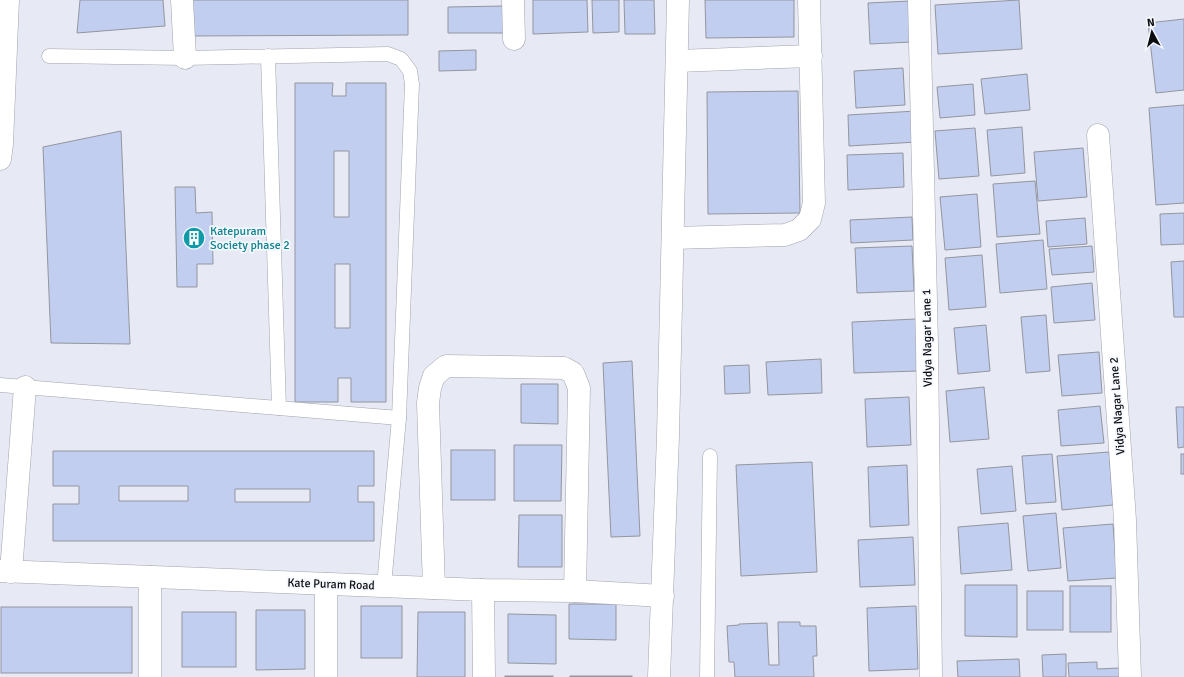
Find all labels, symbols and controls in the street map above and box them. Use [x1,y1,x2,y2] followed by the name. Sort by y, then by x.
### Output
[1132,12,1172,52] north arrow
[1146,16,1155,29] text: N
[210,224,290,253] place label: Katepuram Society phase 2
[181,225,207,251] building icon: Katepuram Society phase 2
[919,289,936,387] street label: Vidya Nagar Lane 1
[1107,356,1128,456] street label: Vidya Nagar Lane 2
[287,575,375,594] street label: Kate Puram Road

